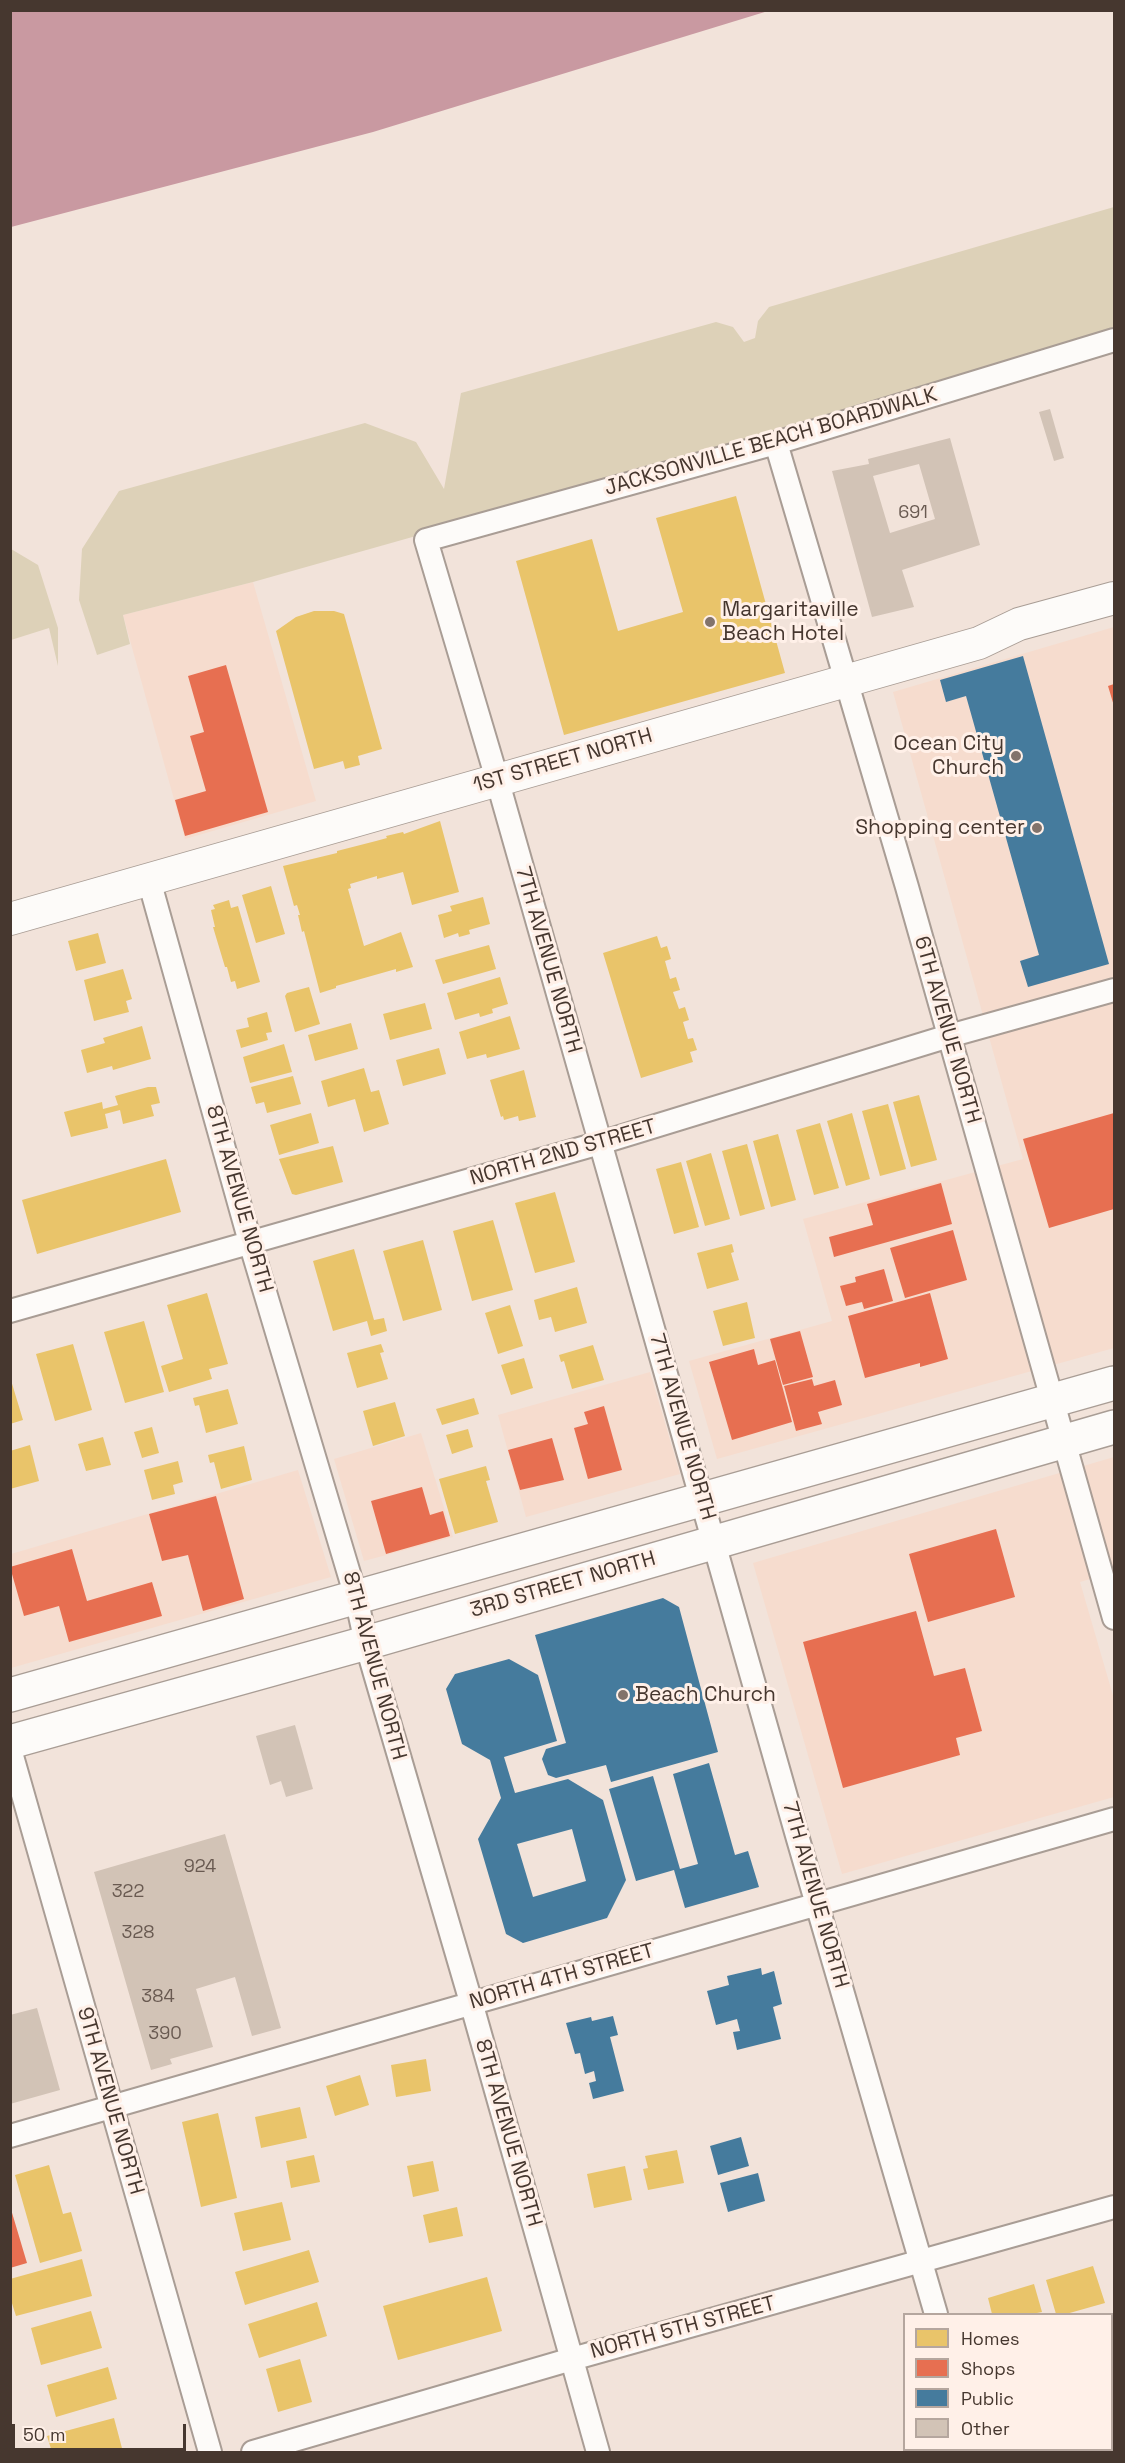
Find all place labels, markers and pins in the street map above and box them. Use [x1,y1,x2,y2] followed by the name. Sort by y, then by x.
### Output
[722,597,859,647] place label: Margaritaville Beach Hotel
[703,615,717,629] marker: Margaritaville Beach Hotel
[893,731,1004,781] place label: Ocean City Church
[1009,749,1023,763] marker: Ocean City Church
[855,815,1025,841] place label: Shopping center
[1030,821,1044,835] marker: Shopping center
[635,1682,776,1708] place label: Beach Church
[616,1688,630,1702] marker: Beach Church

